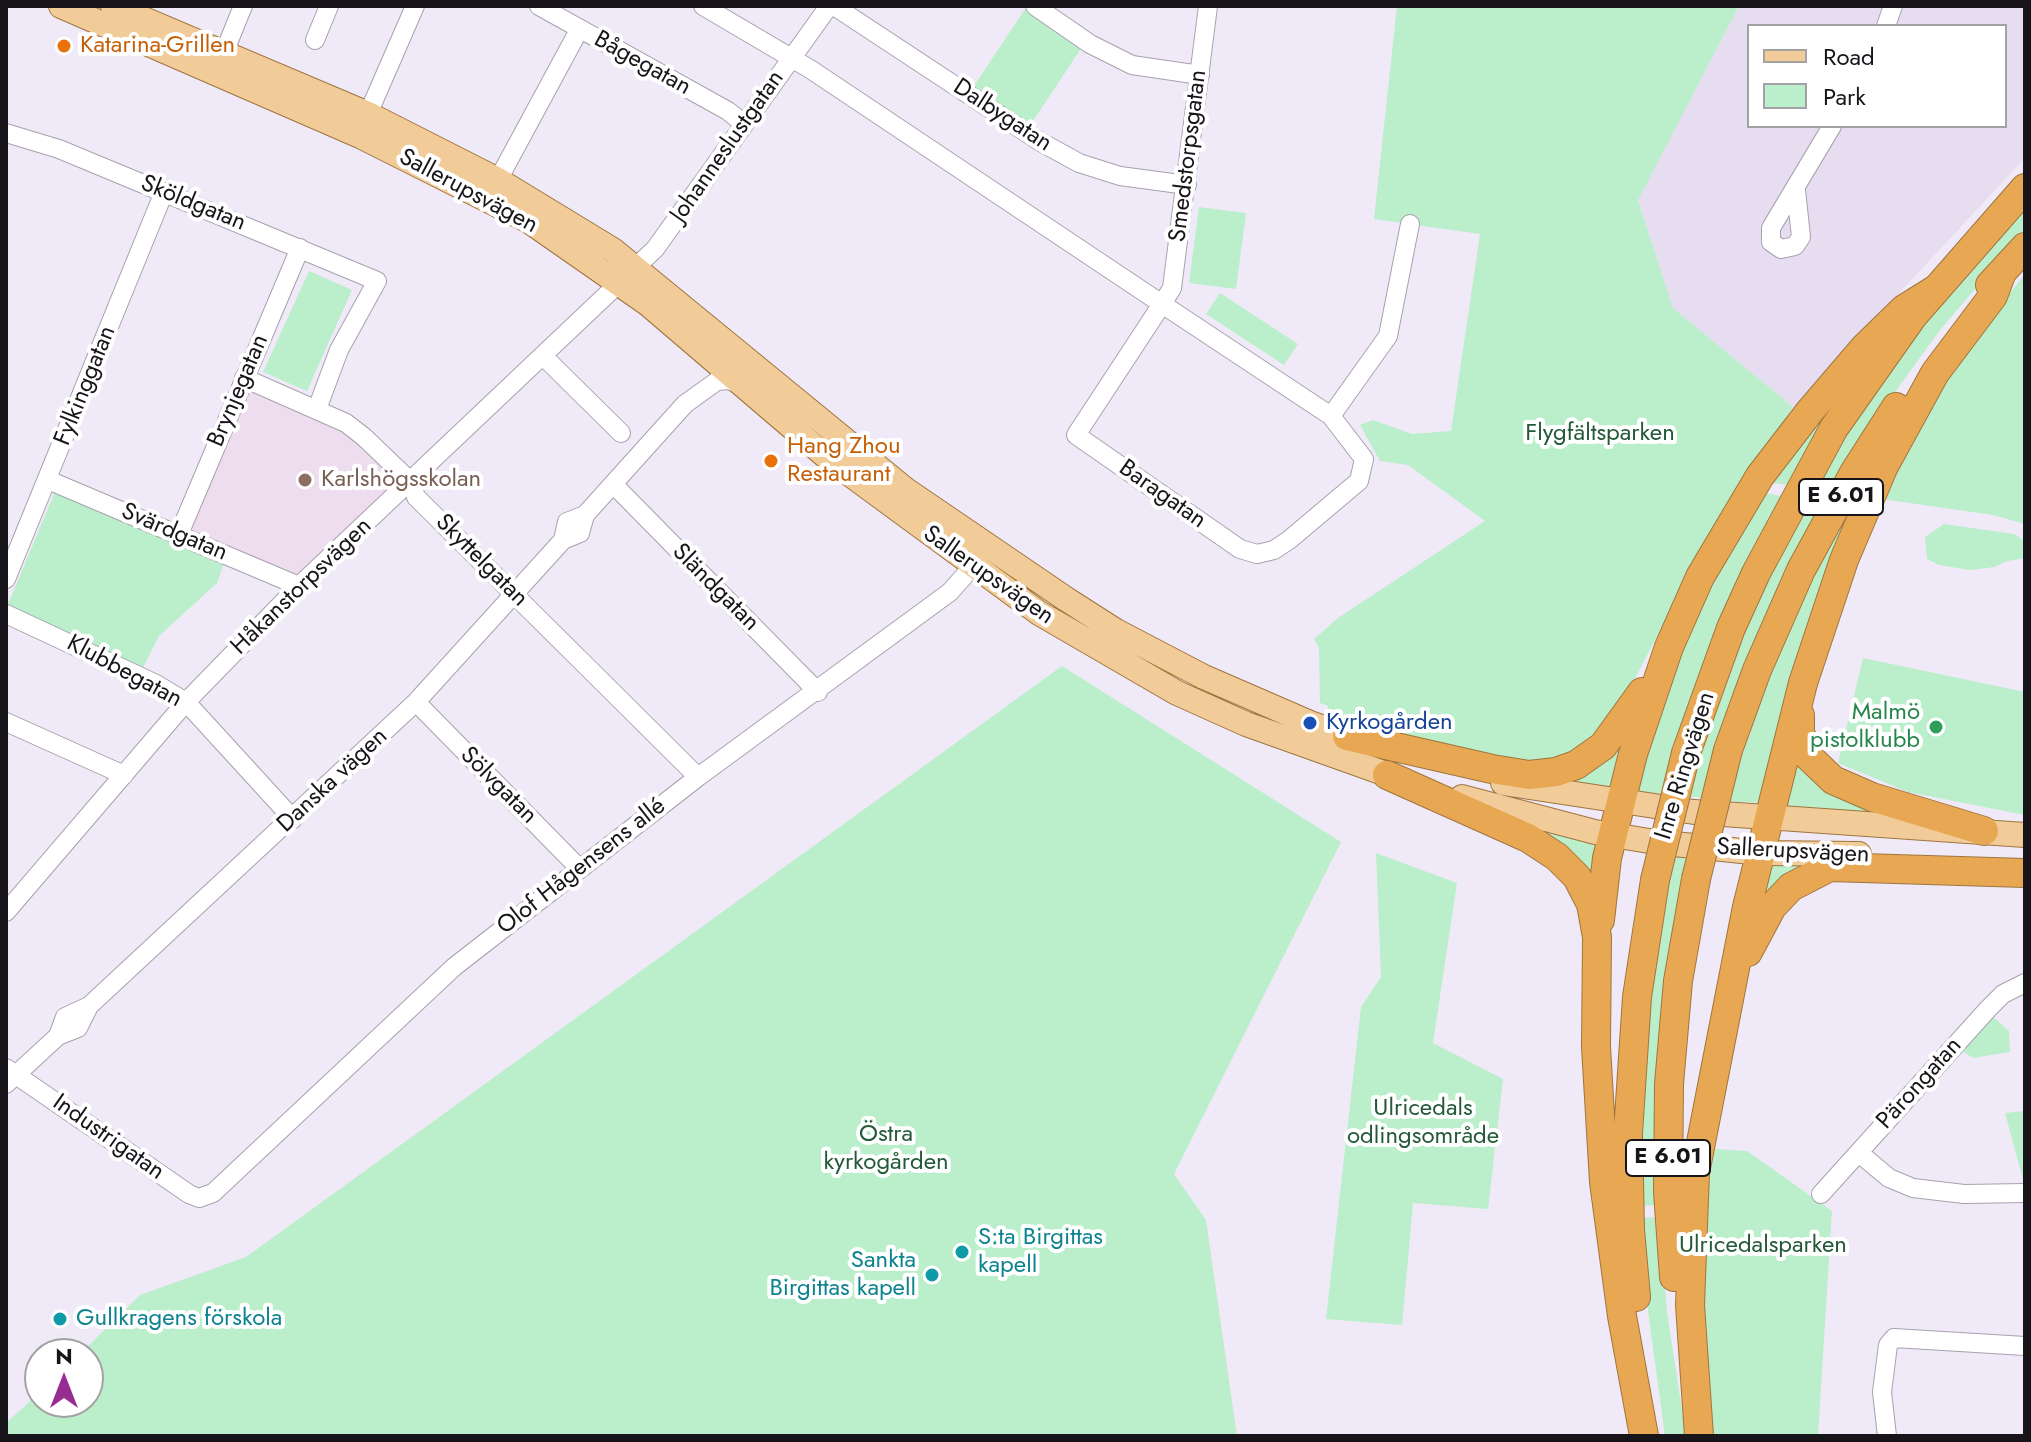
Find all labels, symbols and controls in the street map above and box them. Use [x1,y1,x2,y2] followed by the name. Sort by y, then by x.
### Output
[1747,24,2007,128] legend
[589,26,695,102] street label: Bågegatan
[80,32,235,60] place label: Katarina-Grillen
[55,37,73,55] marker: Katarina-Grillen
[1823,39,1875,74] text: Road
[665,65,791,229] street label: Johanneslustgatan
[1164,68,1214,244] street label: Smedstorpsgatan
[947,73,1057,159] street label: Dalbygatan
[1823,79,1866,114] text: Park
[394,143,542,241] street label: Sallerupsvägen
[136,170,250,238] street label: Sköldgatan
[49,322,123,450] street label: Fylkinggatan
[202,331,276,451] street label: Brynjegatan
[1525,420,1675,448] park label: Flygfältsparken
[787,433,901,489] place label: Hang Zhou Restaurant
[762,452,780,470] marker: Hang Zhou Restaurant
[1113,455,1211,535] street label: Baragatan
[321,466,481,494] place label: Karlshögsskolan
[296,471,314,489] marker: Karlshögsskolan
[1799,479,1883,515] road number: E 6.01
[117,498,231,568] street label: Svärdgatan
[429,509,533,613] street label: Skyttelgatan
[226,513,378,661] street label: Håkanstorpsvägen
[917,520,1059,632] street label: Sallerupsvägen
[665,538,765,638] street label: Sländgatan
[61,630,187,714] street label: Klubbegatan
[1650,689,1722,843] street label: Inre Ringvägen
[1810,699,1920,755] place label: Malmö pistolklubb
[1326,709,1453,737] place label: Kyrkogården
[1301,714,1319,732] marker: Kyrkogården
[1927,718,1945,736] marker: Malmö pistolklubb
[272,723,394,839] street label: Danska vägen
[453,741,543,831] street label: Sölvgatan
[492,792,672,942] street label: Olof Hågensens allé
[1716,834,1870,870] street label: Sallerupsvägen
[1871,1032,1969,1136] street label: Pärongatan
[47,1089,169,1187] street label: Industrigatan
[1347,1095,1499,1151] park label: Ulricedals odlingsområde
[823,1121,949,1177] park label: Östra kyrkogården
[1626,1140,1710,1176] road number: E 6.01
[978,1224,1103,1280] place label: S:ta Birgittas kapell
[1679,1232,1847,1260] park label: Ulricedalsparken
[953,1243,971,1261] marker: S:ta Birgittas kapell
[769,1247,916,1303] place label: Sankta Birgittas kapell
[923,1266,941,1284] marker: Sankta Birgittas kapell
[76,1305,282,1333] place label: Gullkragens förskola
[51,1310,69,1328] marker: Gullkragens förskola
[24,1338,104,1418] north arrow
[55,1340,73,1372] text: N

